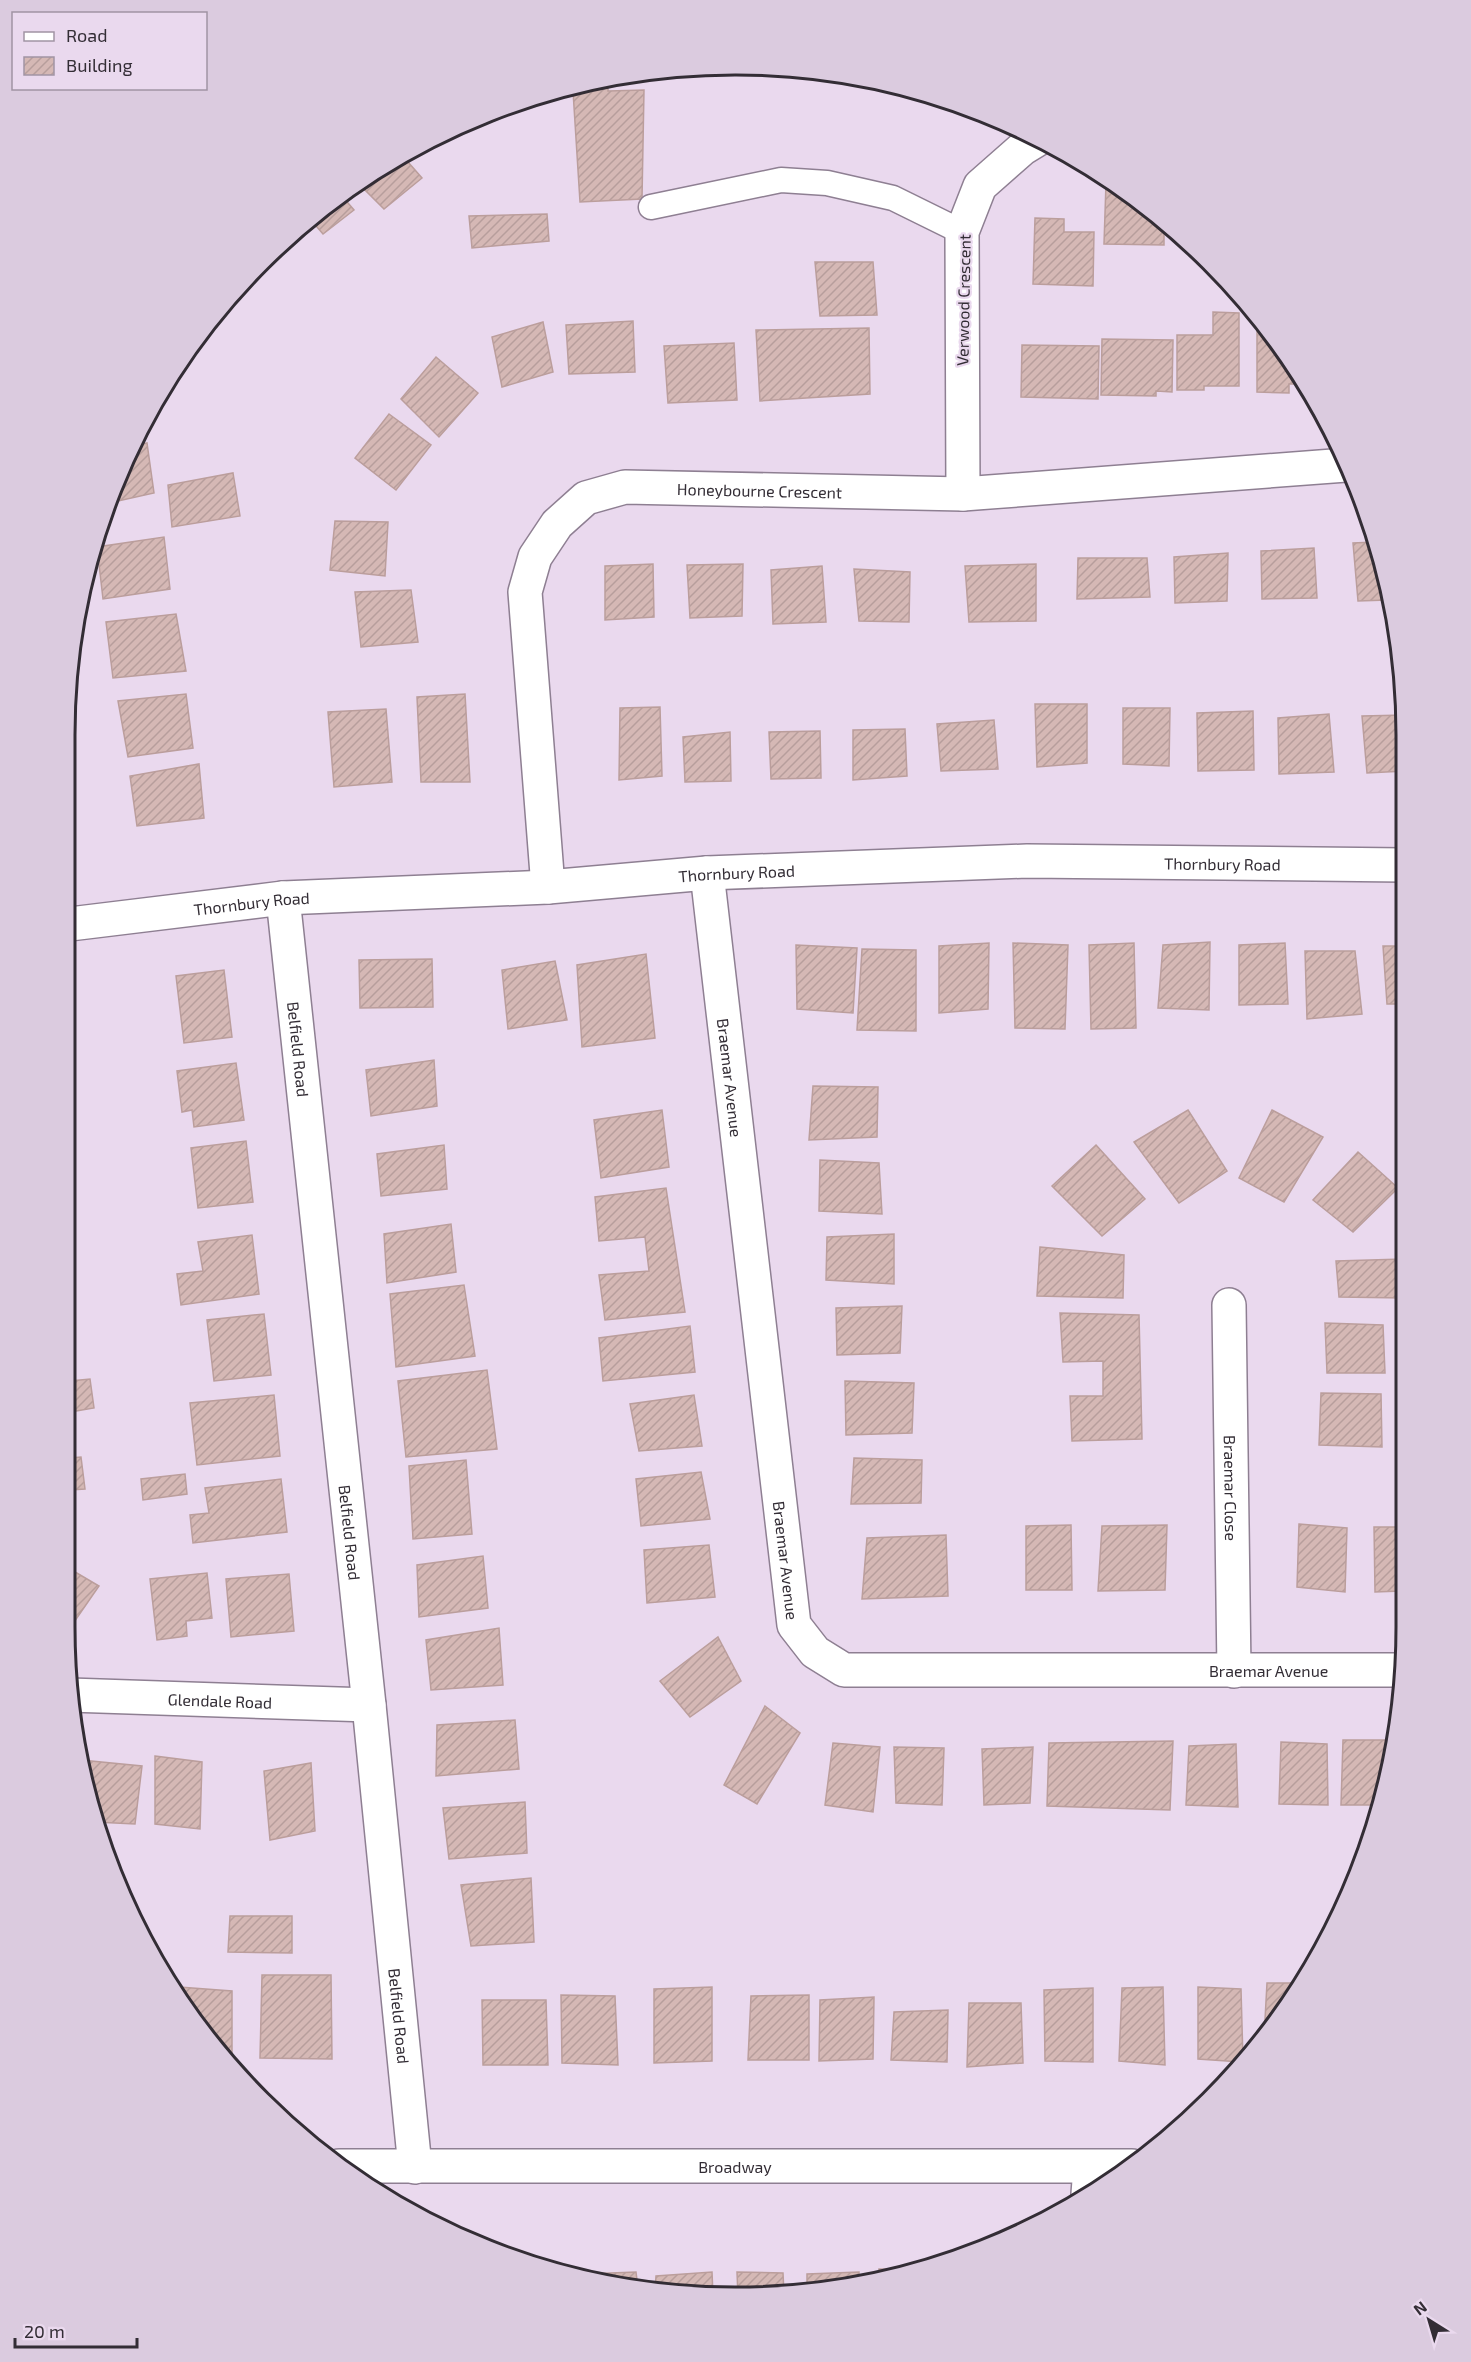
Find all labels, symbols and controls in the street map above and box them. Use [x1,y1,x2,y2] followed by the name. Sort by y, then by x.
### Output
[12,12,207,90] legend
[66,24,107,46] text: Road
[66,54,133,76] text: Building
[952,234,974,366] street label: Verwood Crescent
[677,479,842,501] street label: Honeybourne Crescent
[1164,853,1281,873] street label: Thornbury Road
[678,860,795,885] street label: Thornbury Road
[193,887,310,918] street label: Thornbury Road
[285,1000,314,1098] street label: Belfield Road
[714,1017,747,1138] street label: Braemar Avenue
[1221,1435,1242,1541] street label: Braemar Close
[336,1484,365,1581] street label: Belfield Road
[770,1500,803,1621] street label: Braemar Avenue
[1209,1661,1328,1680] street label: Braemar Avenue
[167,1689,272,1711] street label: Glendale Road
[386,1967,414,2065] street label: Belfield Road
[698,2157,772,2176] street label: Broadway
[1399,2290,1459,2350] north arrow
[1409,2297,1430,2319] text: N
[15,2311,136,2349] scale bar
[24,2320,65,2342] text: 20 m

